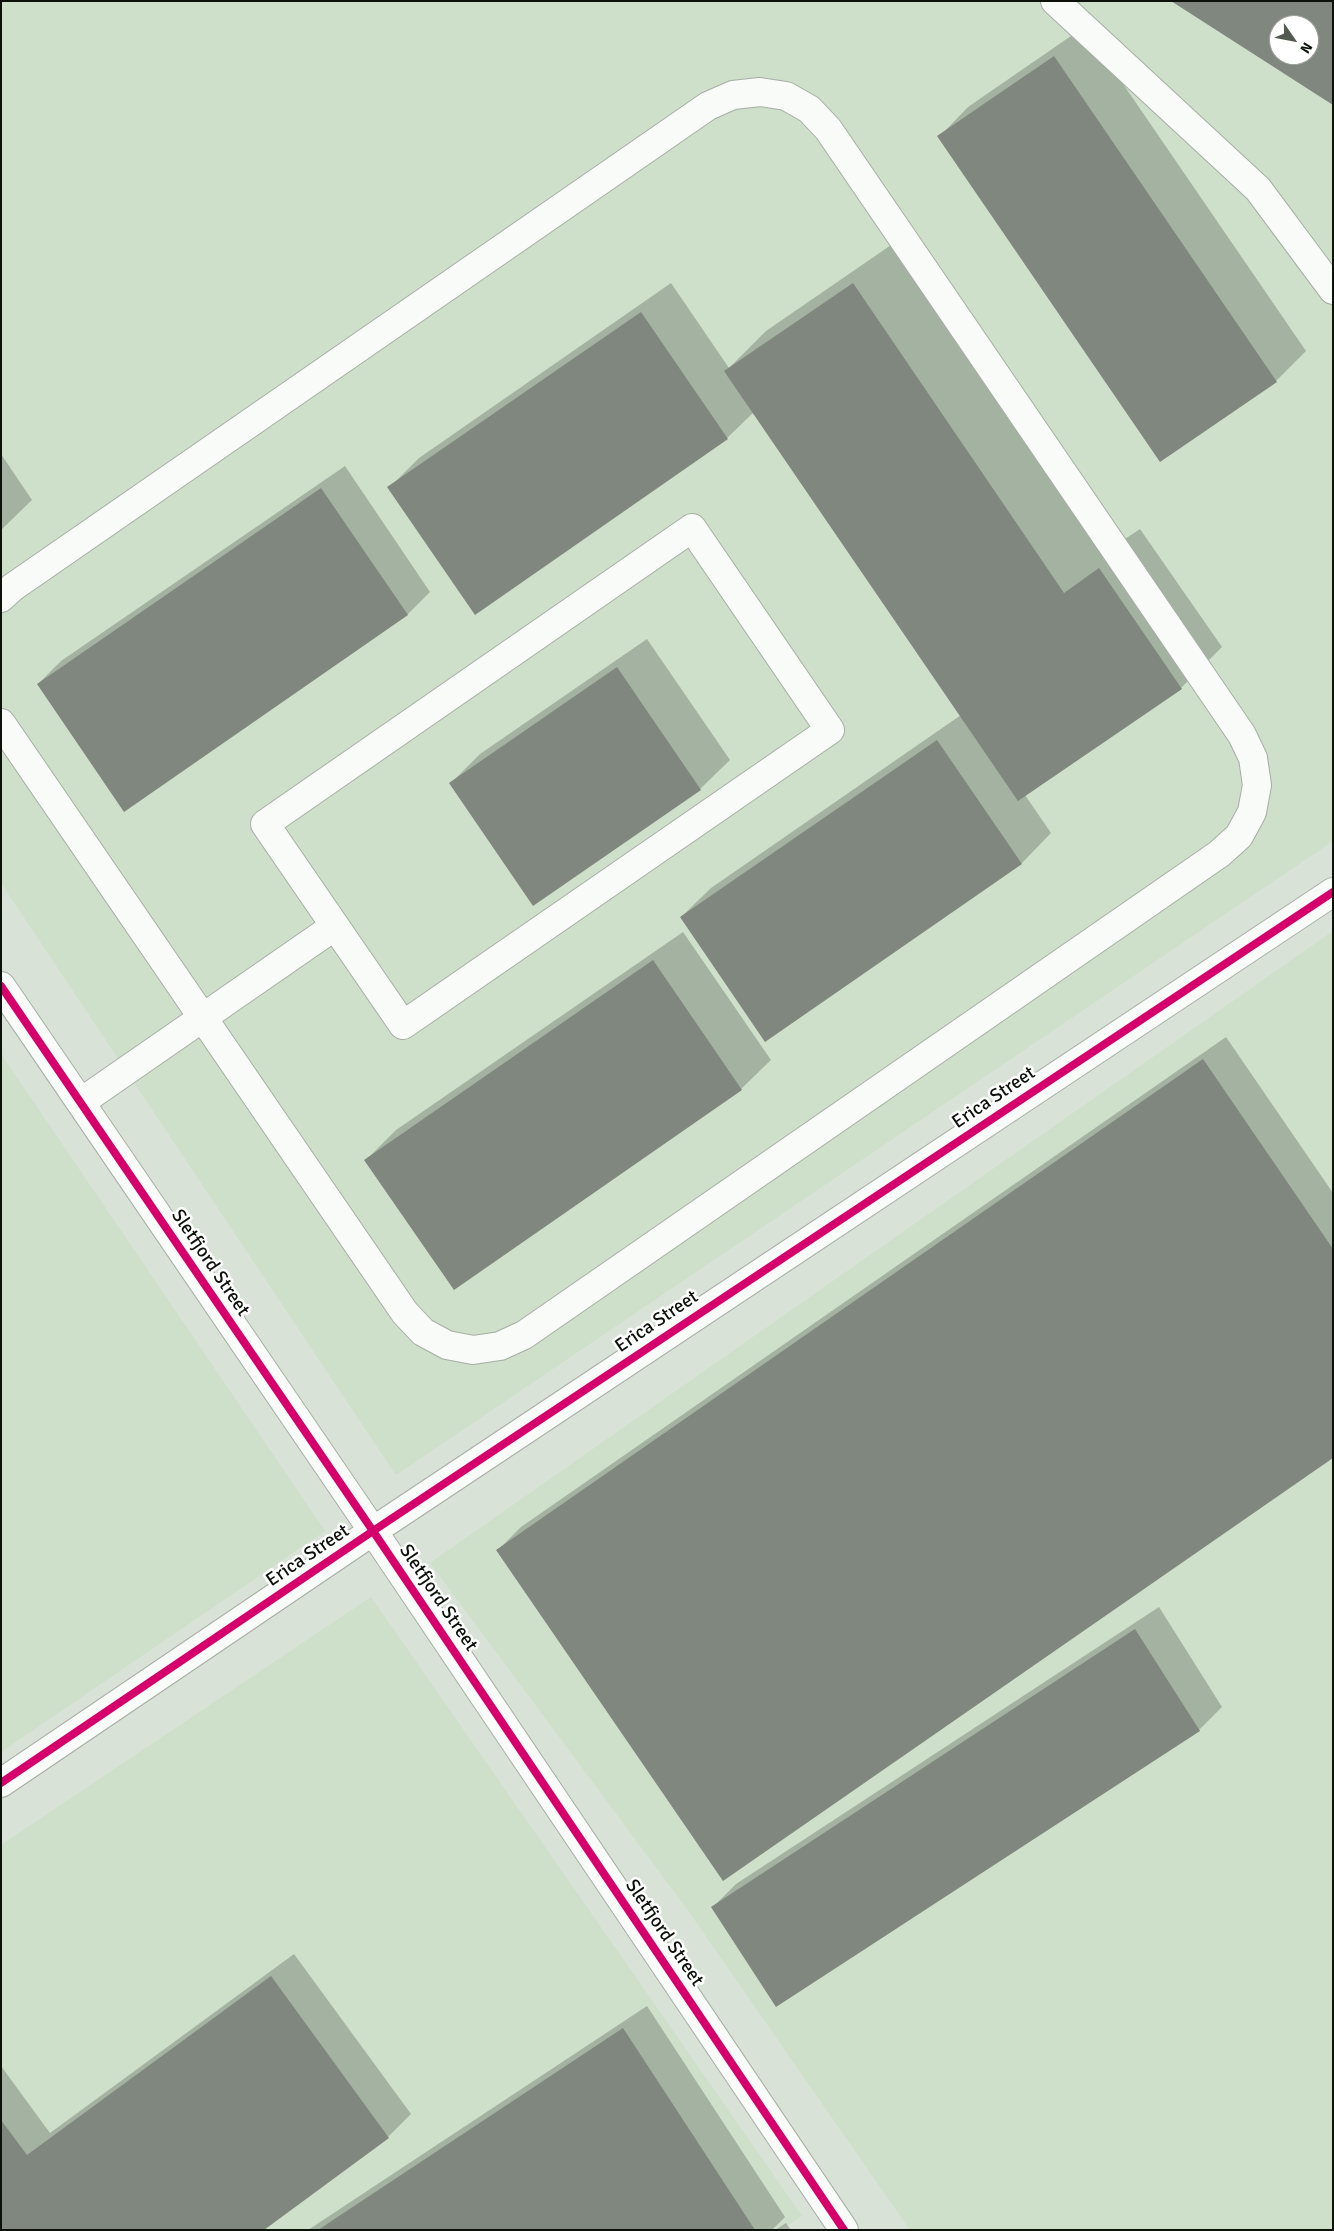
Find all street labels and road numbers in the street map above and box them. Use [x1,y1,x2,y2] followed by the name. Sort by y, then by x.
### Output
[948,1062,1040,1134] street label: Erica Street
[166,1205,254,1321] street label: Sletfjord Street
[611,1286,703,1358] street label: Erica Street
[262,1520,354,1592] street label: Erica Street
[394,1540,482,1656] street label: Sletfjord Street
[620,1875,708,1991] street label: Sletfjord Street

